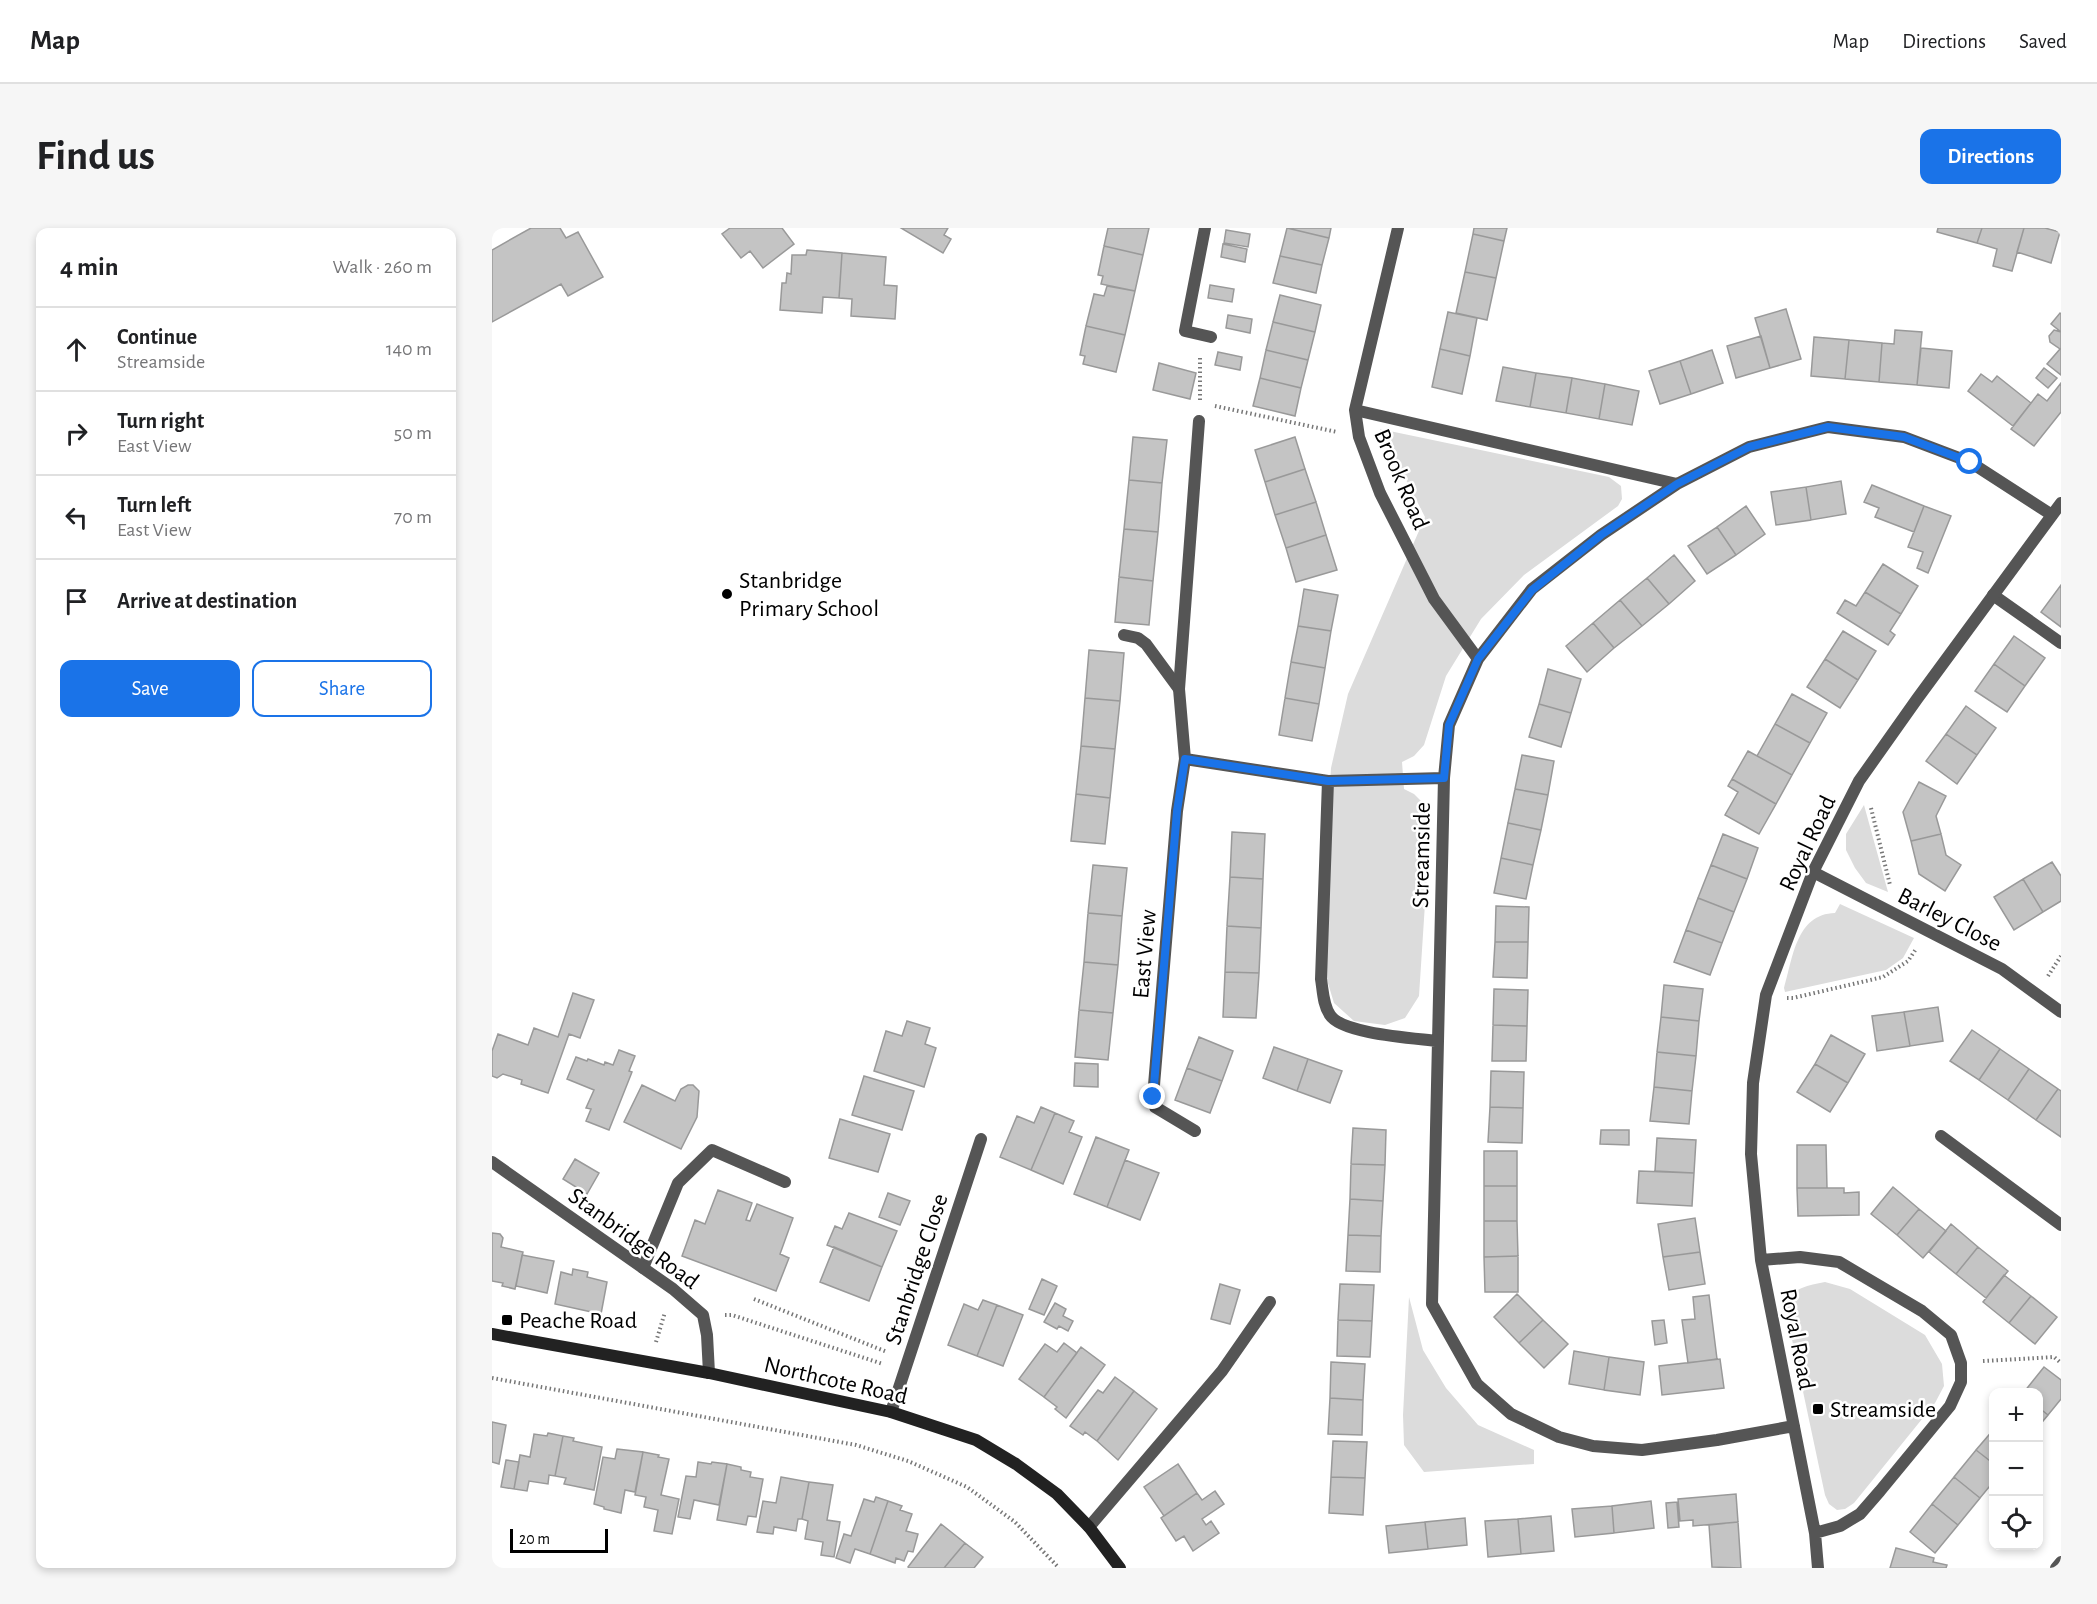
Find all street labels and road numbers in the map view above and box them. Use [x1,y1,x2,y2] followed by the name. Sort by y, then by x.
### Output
[1369,426,1433,533] street label: Brook Road
[1775,792,1840,895] street label: Royal Road
[1409,802,1435,908] street label: Streamside
[1894,884,2005,956] street label: Barley Close
[1129,909,1161,1000] street label: East View
[564,1184,703,1294] street label: Stanbridge Road
[881,1191,953,1348] street label: Stanbridge Close
[1775,1287,1819,1392] street label: Royal Road
[762,1353,910,1409] street label: Northcote Road

